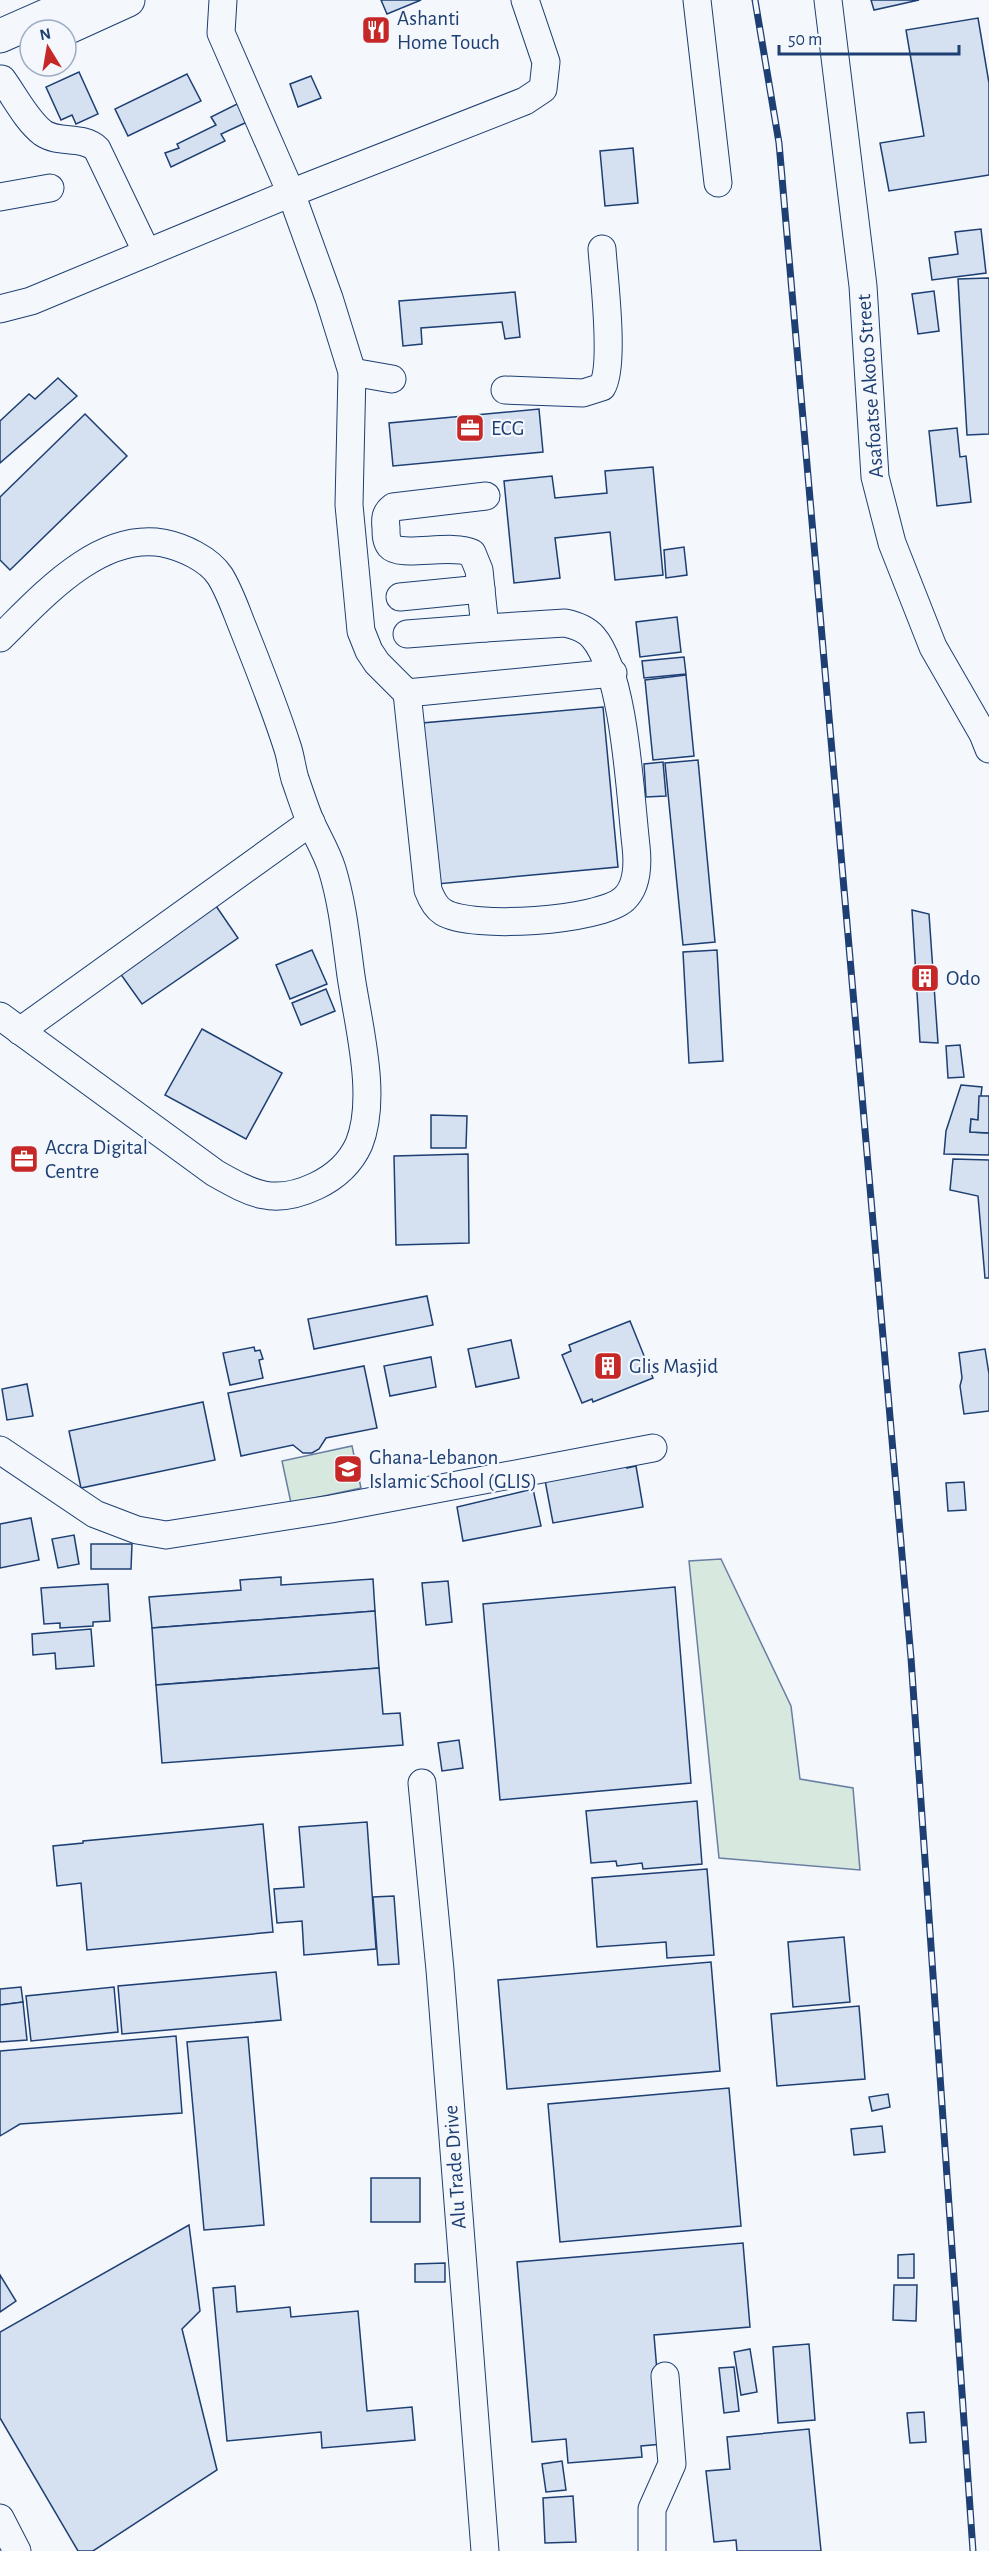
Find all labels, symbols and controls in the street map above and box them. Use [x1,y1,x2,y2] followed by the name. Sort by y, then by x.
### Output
[397,8,500,53] place label: Ashanti Home Touch
[360,14,392,46] restaurant icon: Ashanti Home Touch
[18,18,78,78] north arrow
[779,18,959,56] scale bar
[38,25,52,43] text: N
[788,31,822,49] text: 50 m
[853,293,887,479] street label: Asafoatse Akoto Street
[454,412,486,444] office icon: ECG
[491,418,524,439] place label: ECG
[909,962,941,994] building icon: Odo
[946,968,981,989] place label: Odo
[45,1137,148,1182] place label: Accra Digital Centre
[8,1143,40,1175] office icon: Accra Digital Centre
[592,1350,624,1382] building icon: Glis Masjid
[629,1356,718,1377] place label: Glis Masjid
[369,1447,537,1492] place label: Ghana-Lebanon Islamic School (GLIS)
[332,1453,364,1485] school or university icon: Ghana-Lebanon Islamic School (GLIS)
[440,2104,470,2230] street label: Alu Trade Drive

